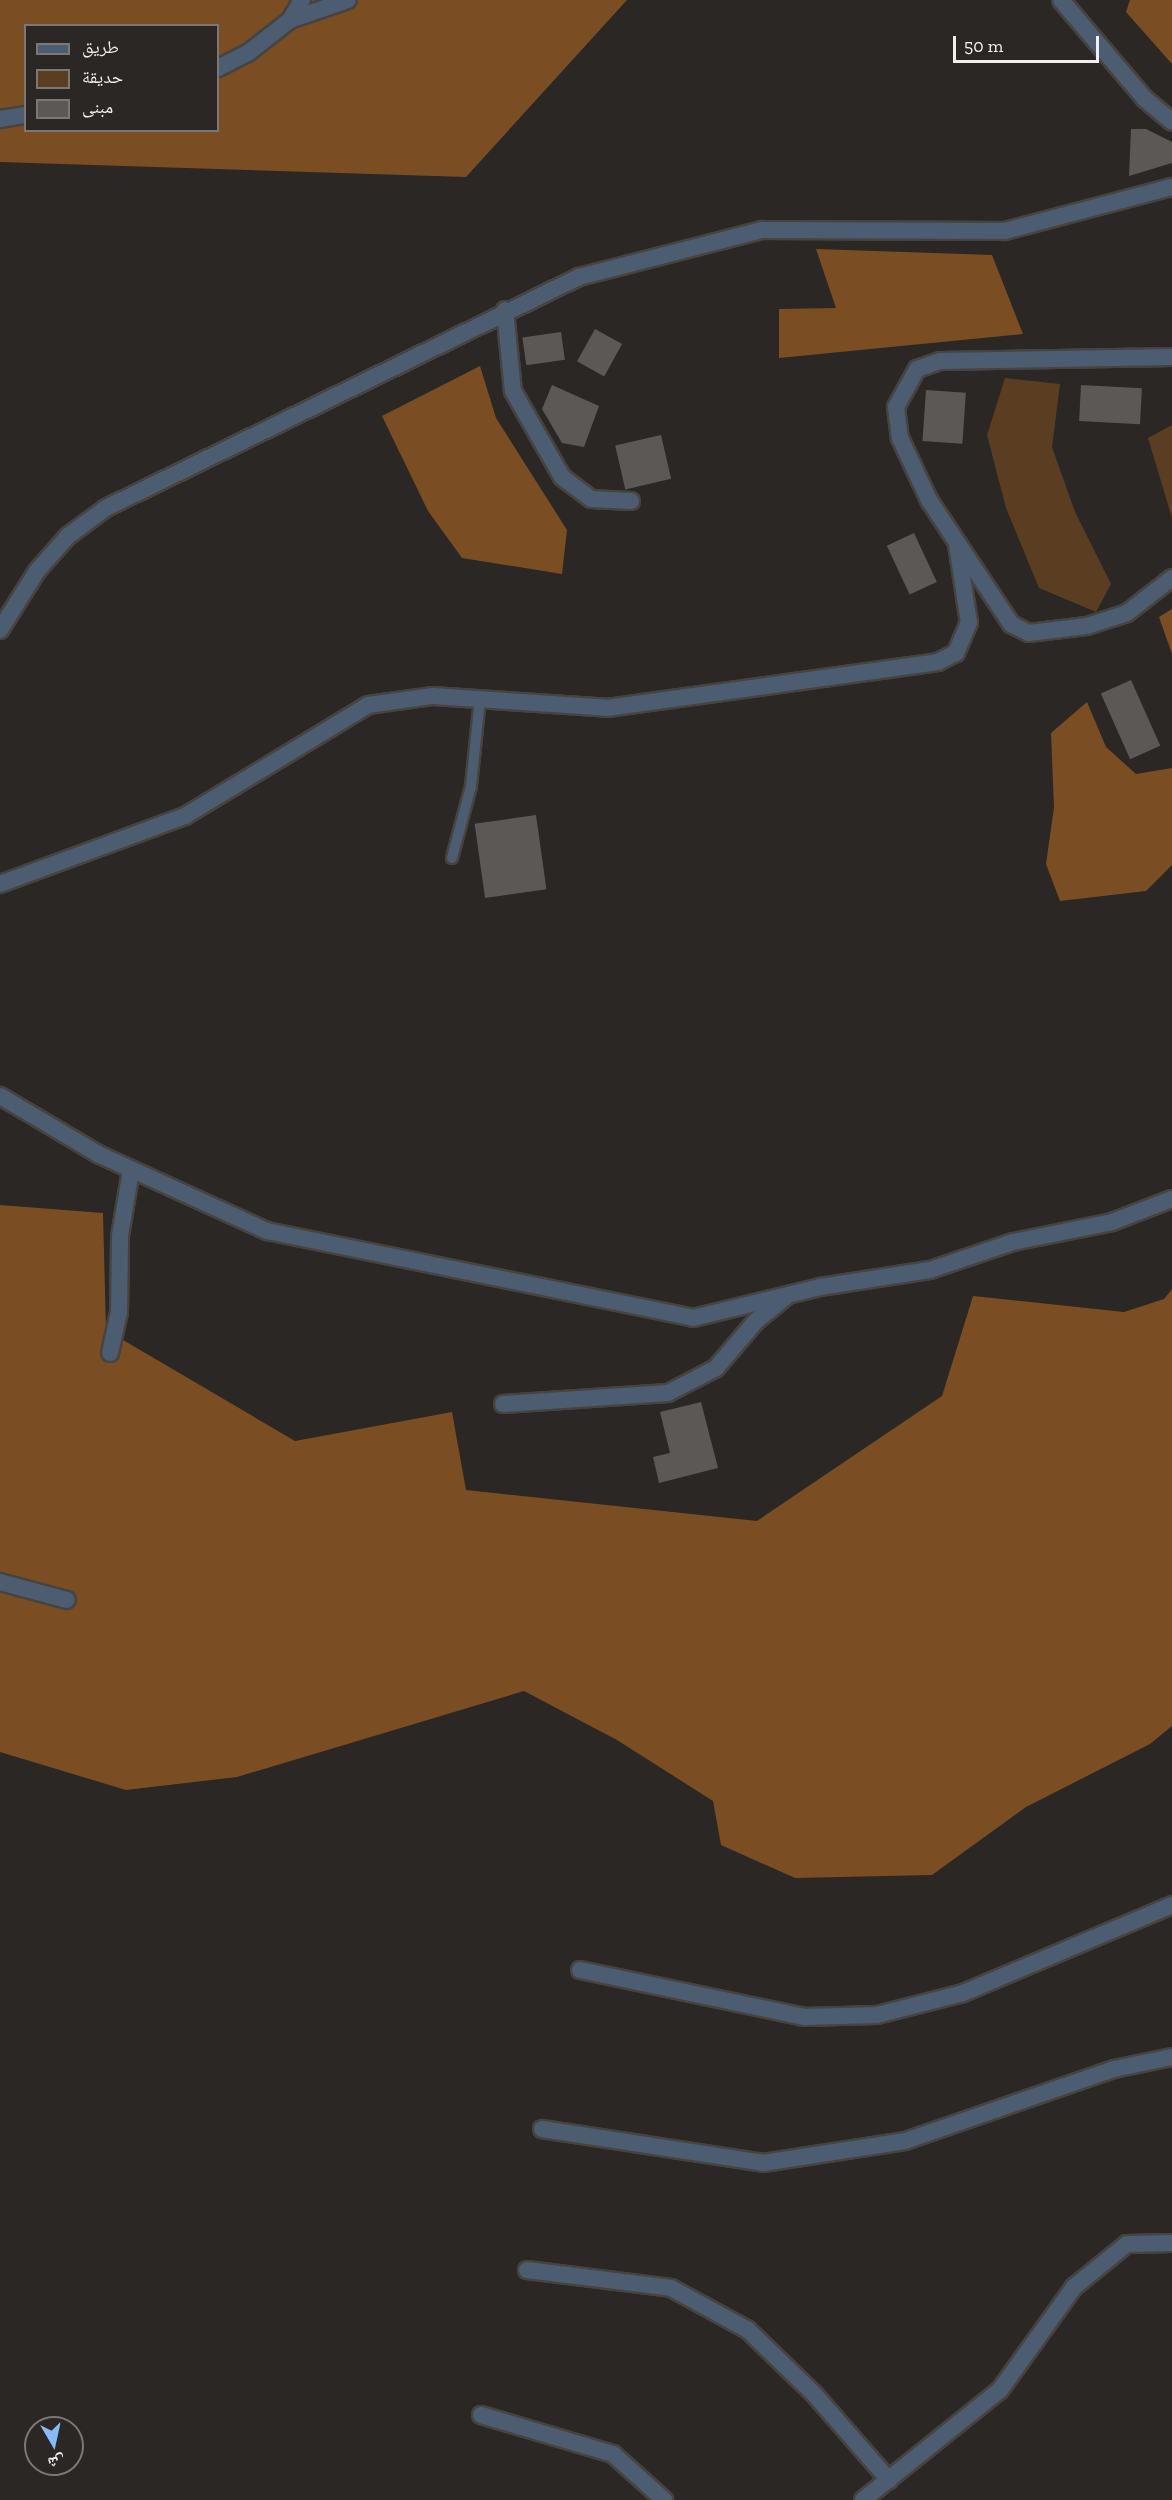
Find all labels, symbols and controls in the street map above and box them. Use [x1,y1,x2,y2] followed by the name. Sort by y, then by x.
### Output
[24,24,219,132] legend
[956,24,1102,62] scale bar
[964,35,1003,57] text: 50 m
[82,36,119,58] text: طريق
[82,66,123,88] text: حديقة
[82,96,113,118] text: مبنى
[24,2416,84,2476] north arrow
[47,2452,66,2473] text: ش

